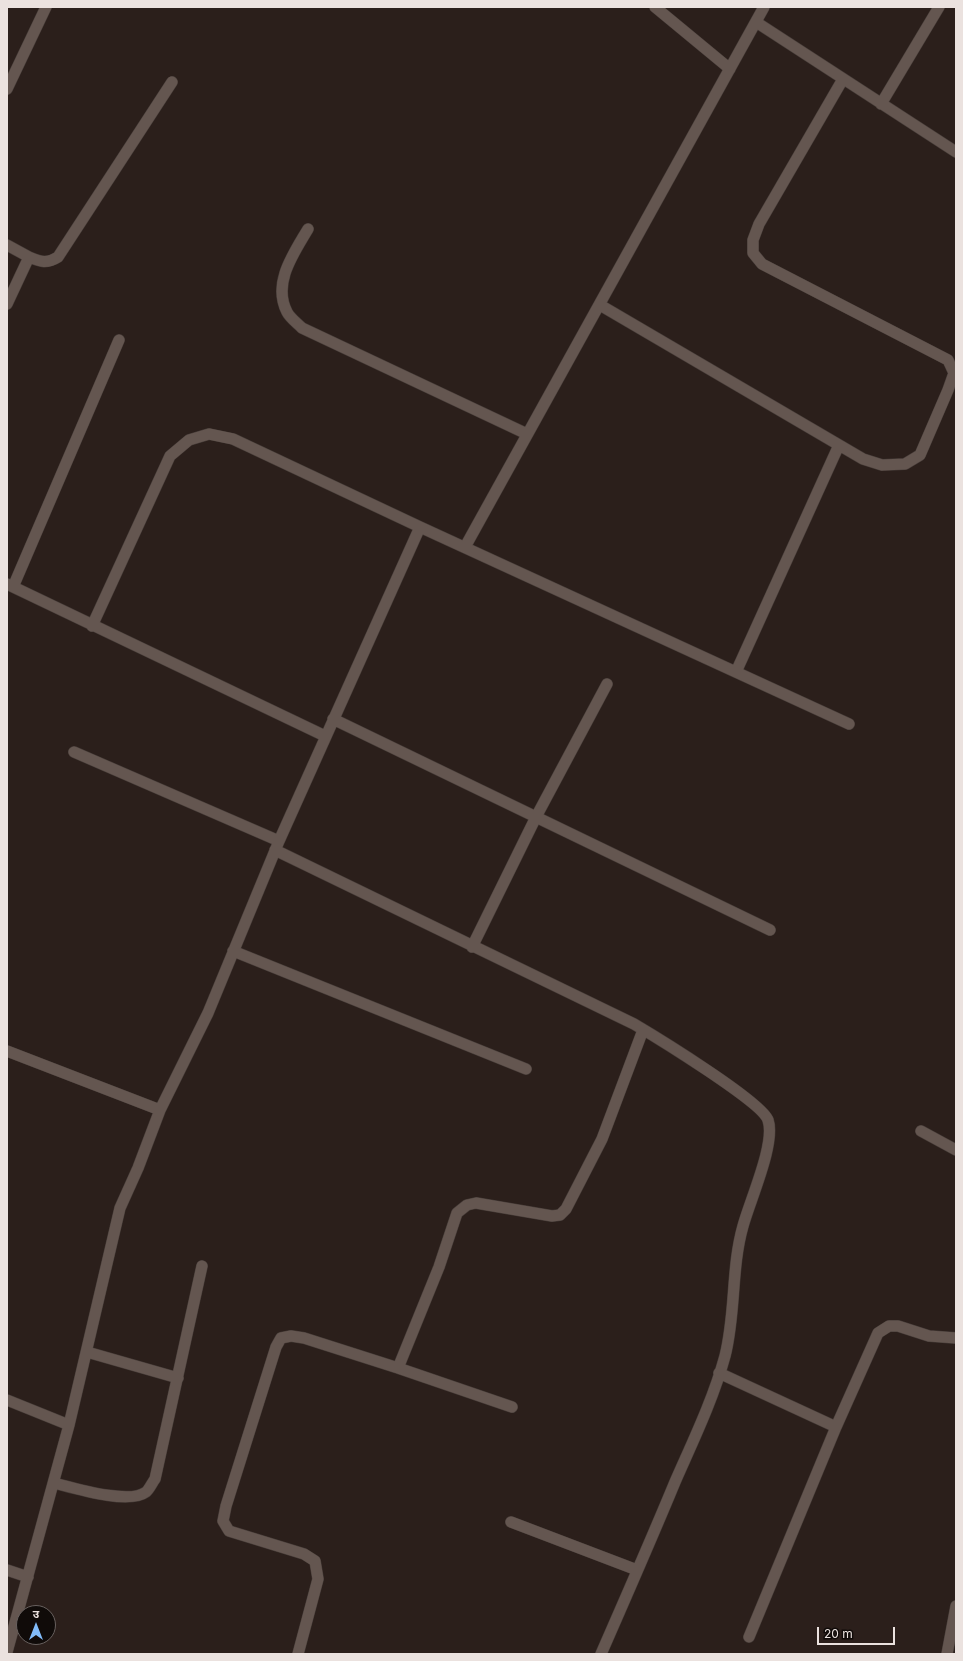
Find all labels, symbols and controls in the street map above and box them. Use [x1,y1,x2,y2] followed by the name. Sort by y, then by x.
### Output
[16,1605,56,1645] north arrow
[33,1607,39,1621] text: उ
[819,1619,897,1645] scale bar
[824,1626,853,1641] text: 20 m

